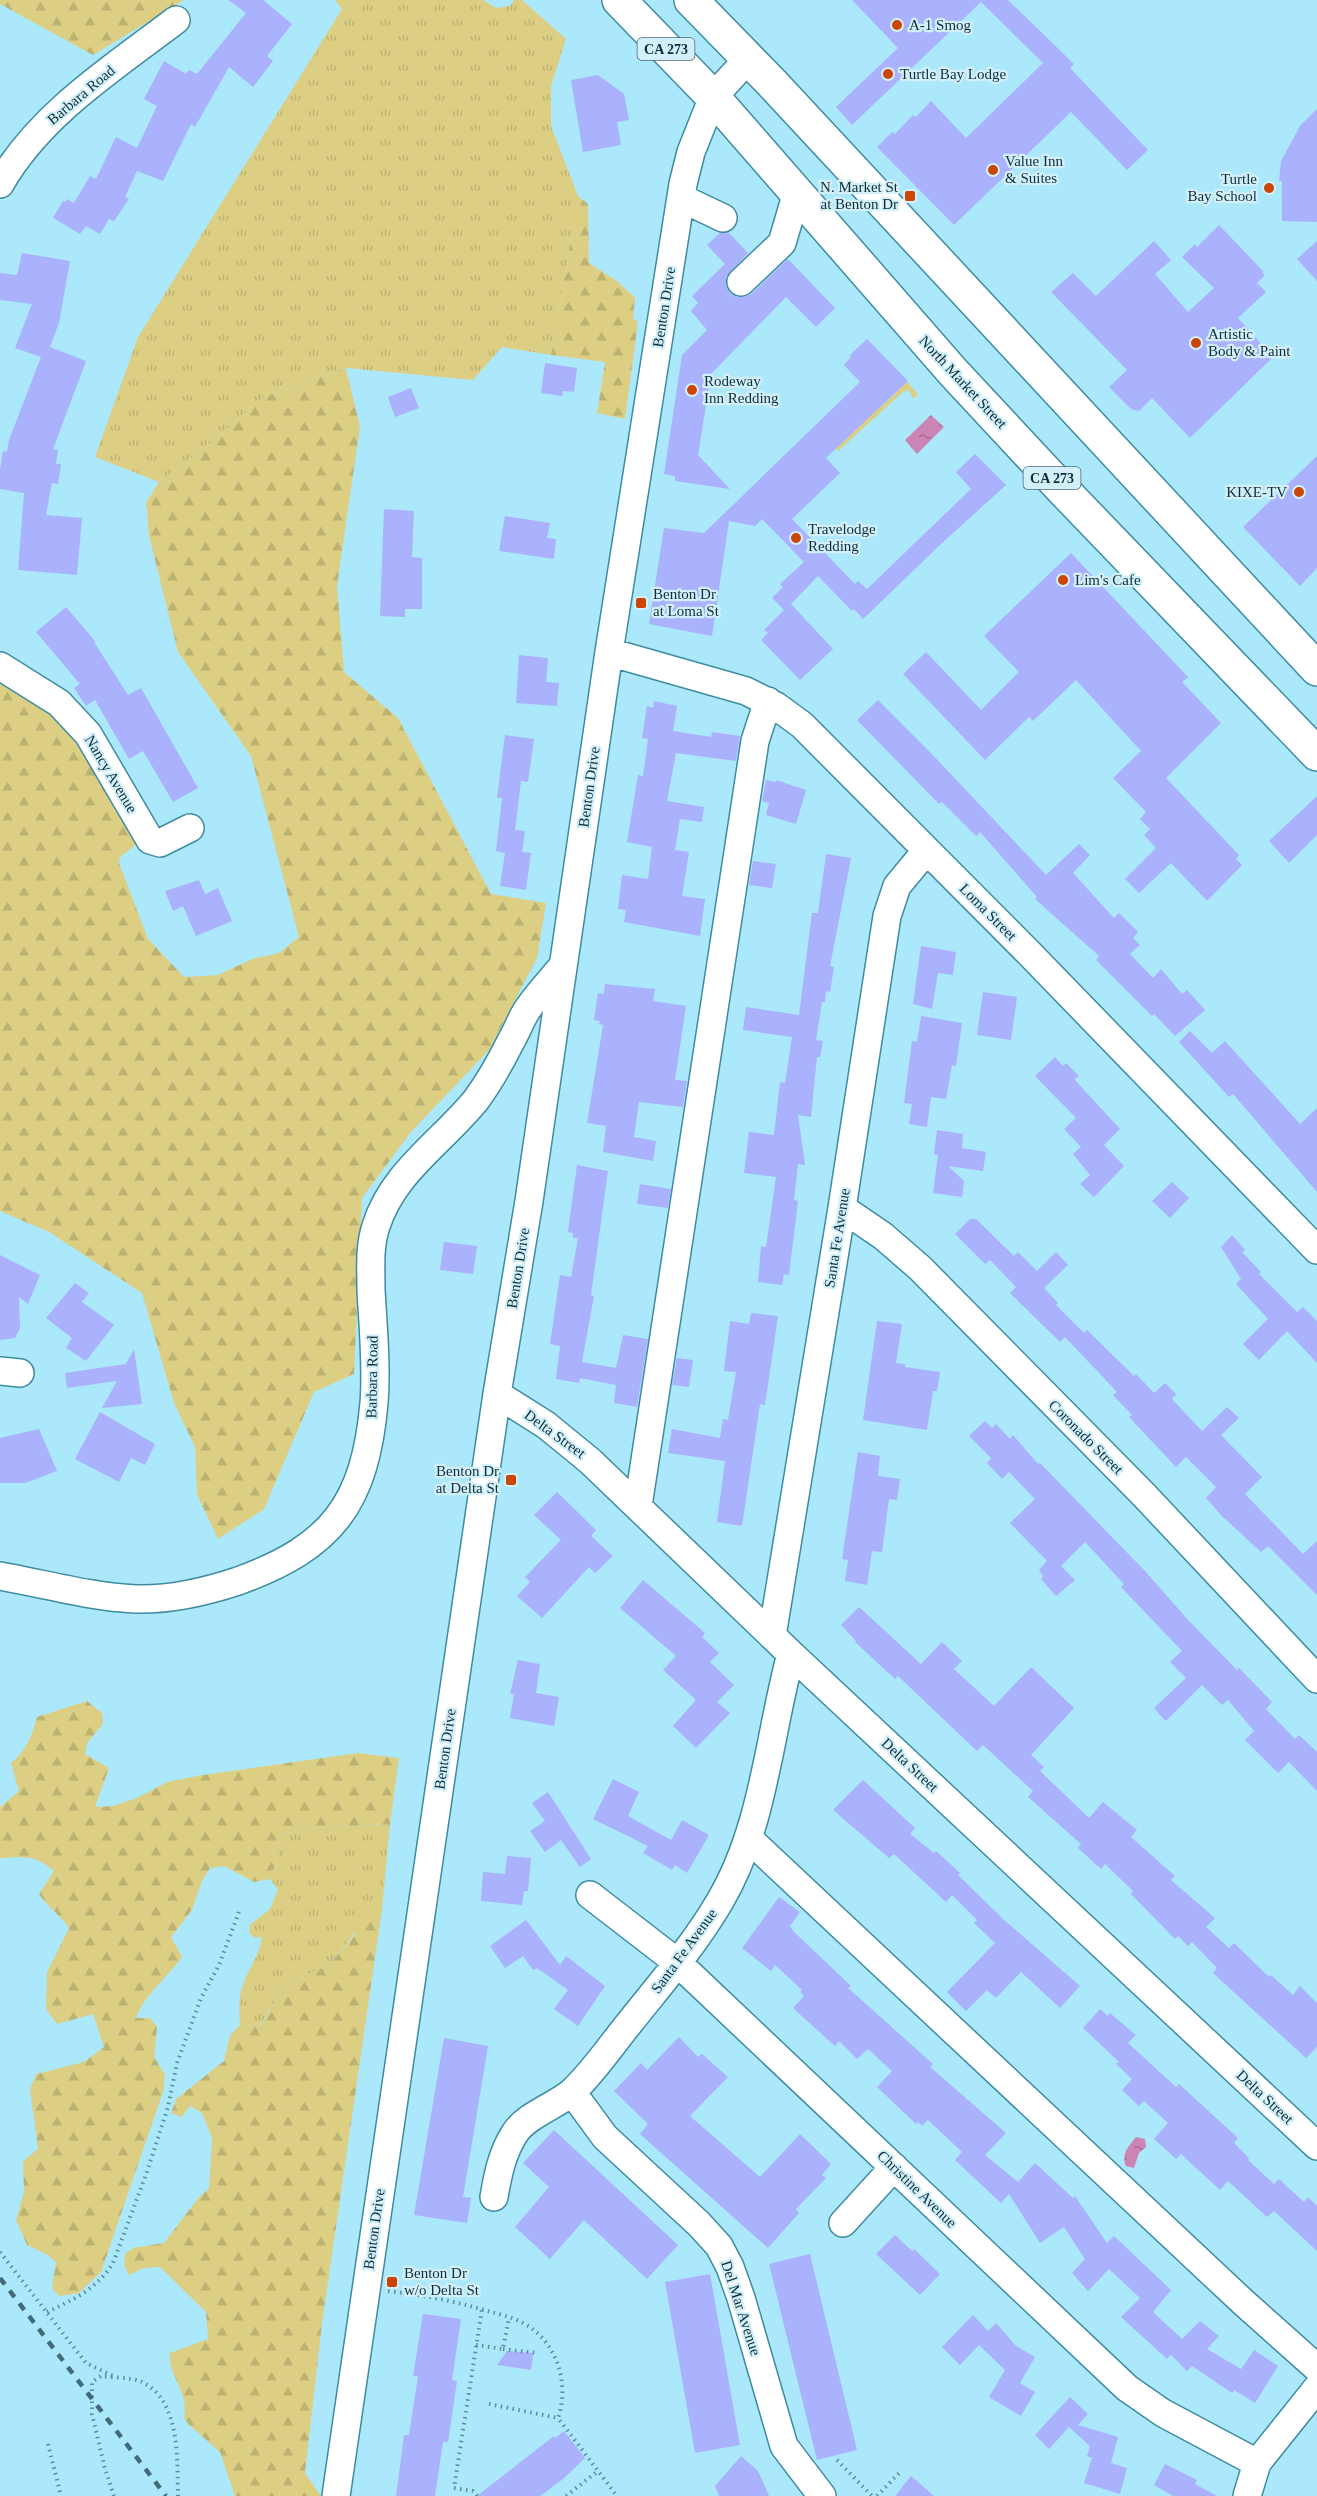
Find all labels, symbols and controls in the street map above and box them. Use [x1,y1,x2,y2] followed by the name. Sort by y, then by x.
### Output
[909,17,972,33] place label: A-1 Smog
[890,18,904,32] marker: A-1 Smog
[638,38,694,60] road number: CA 273
[44,62,118,128] street label: Barbara Road
[900,66,1006,82] place label: Turtle Bay Lodge
[881,67,895,81] marker: Turtle Bay Lodge
[1005,153,1063,186] place label: Value Inn & Suites
[986,163,1000,177] marker: Value Inn & Suites
[1187,171,1257,204] place label: Turtle Bay School
[820,179,899,212] place label: N. Market St at Benton Dr
[1262,181,1276,195] marker: Turtle Bay School
[903,189,917,203] marker: N. Market St at Benton Dr
[650,265,678,348] street label: Benton Drive
[1208,326,1291,359] place label: Artistic Body & Paint
[916,332,1011,432] street label: North Market Street
[1189,336,1203,350] marker: Artistic Body & Paint
[704,373,779,406] place label: Rodeway Inn Redding
[685,383,699,397] marker: Rodeway Inn Redding
[1024,467,1080,489] road number: CA 273
[1226,484,1287,500] place label: KIXE-TV
[1292,485,1306,499] marker: KIXE-TV
[808,521,876,554] place label: Travelodge Redding
[789,531,803,545] marker: Travelodge Redding
[1075,572,1141,588] place label: Lim's Cafe
[1056,573,1070,587] marker: Lim's Cafe
[653,586,720,619] place label: Benton Dr at Loma St
[634,596,648,610] marker: Benton Dr at Loma St
[82,732,141,816] street label: Nancy Avenue
[575,745,603,828] street label: Benton Drive
[956,880,1020,944] street label: Loma Street
[821,1187,853,1289] street label: Santa Fe Avenue
[504,1226,532,1309] street label: Benton Drive
[363,1335,381,1419] street label: Barbara Road
[1046,1397,1127,1478] street label: Coronado Street
[521,1407,589,1462] street label: Delta Street
[436,1463,500,1496] place label: Benton Dr at Delta St
[504,1473,518,1487] marker: Benton Dr at Delta St
[431,1707,459,1790] street label: Benton Drive
[878,1735,942,1796] street label: Delta Street
[648,1905,720,1996] street label: Santa Fe Avenue
[1233,2067,1297,2128] street label: Delta Street
[874,2147,960,2231] street label: Christine Avenue
[360,2187,388,2270] street label: Benton Drive
[718,2259,764,2358] street label: Del Mar Avenue
[404,2265,480,2298] place label: Benton Dr w/o Delta St
[385,2275,399,2289] marker: Benton Dr w/o Delta St

